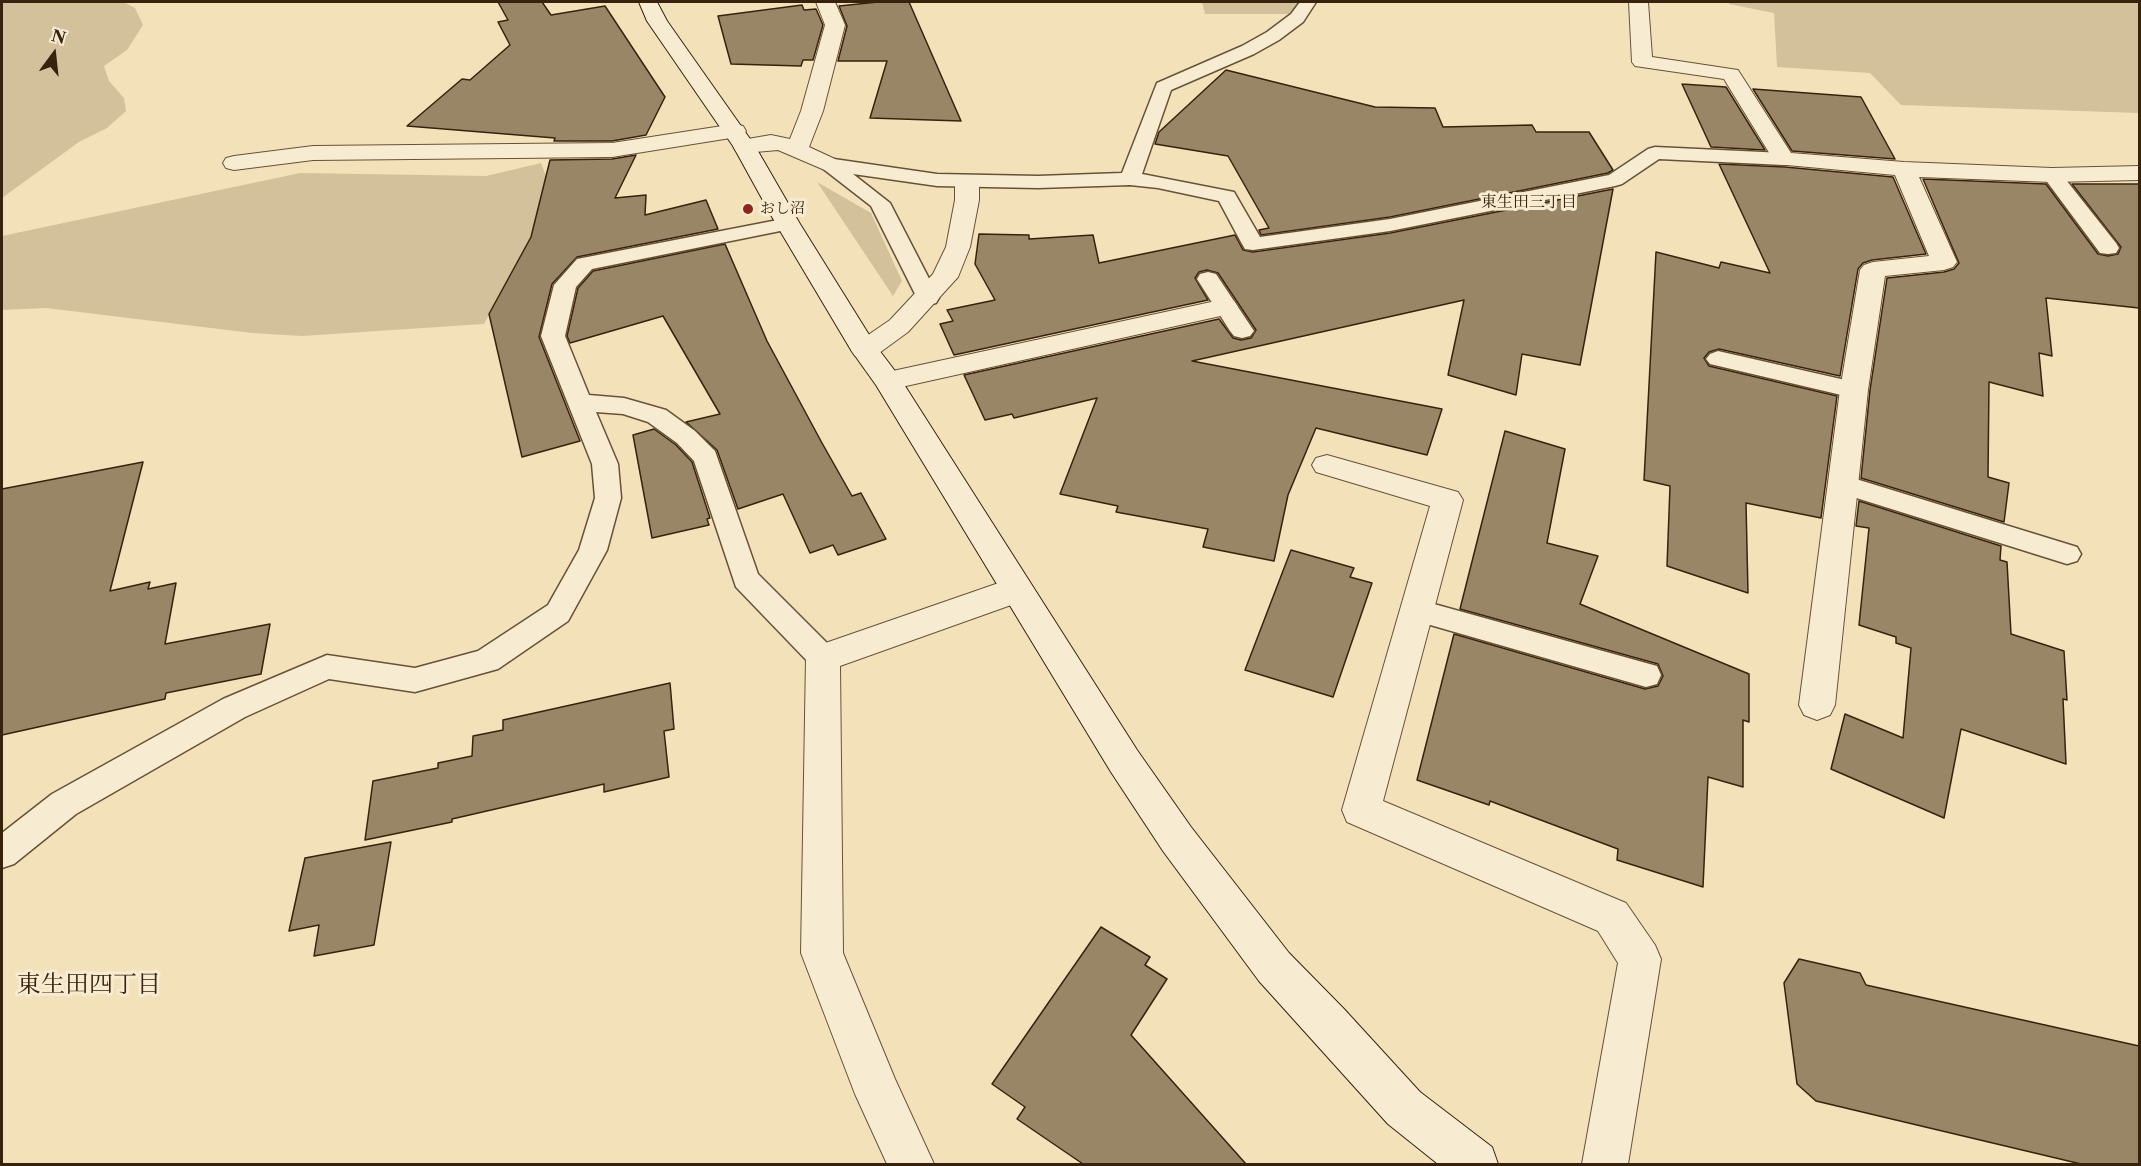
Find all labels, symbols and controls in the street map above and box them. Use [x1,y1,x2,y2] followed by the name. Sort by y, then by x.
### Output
[24,24,84,84] north arrow
[49,25,68,48] text: N
[1481,192,1577,212] district label: 東生田三丁目
[760,200,805,218] place label: おし沼
[741,202,755,216] marker: おし沼
[17,971,161,999] district label: 東生田四丁目

